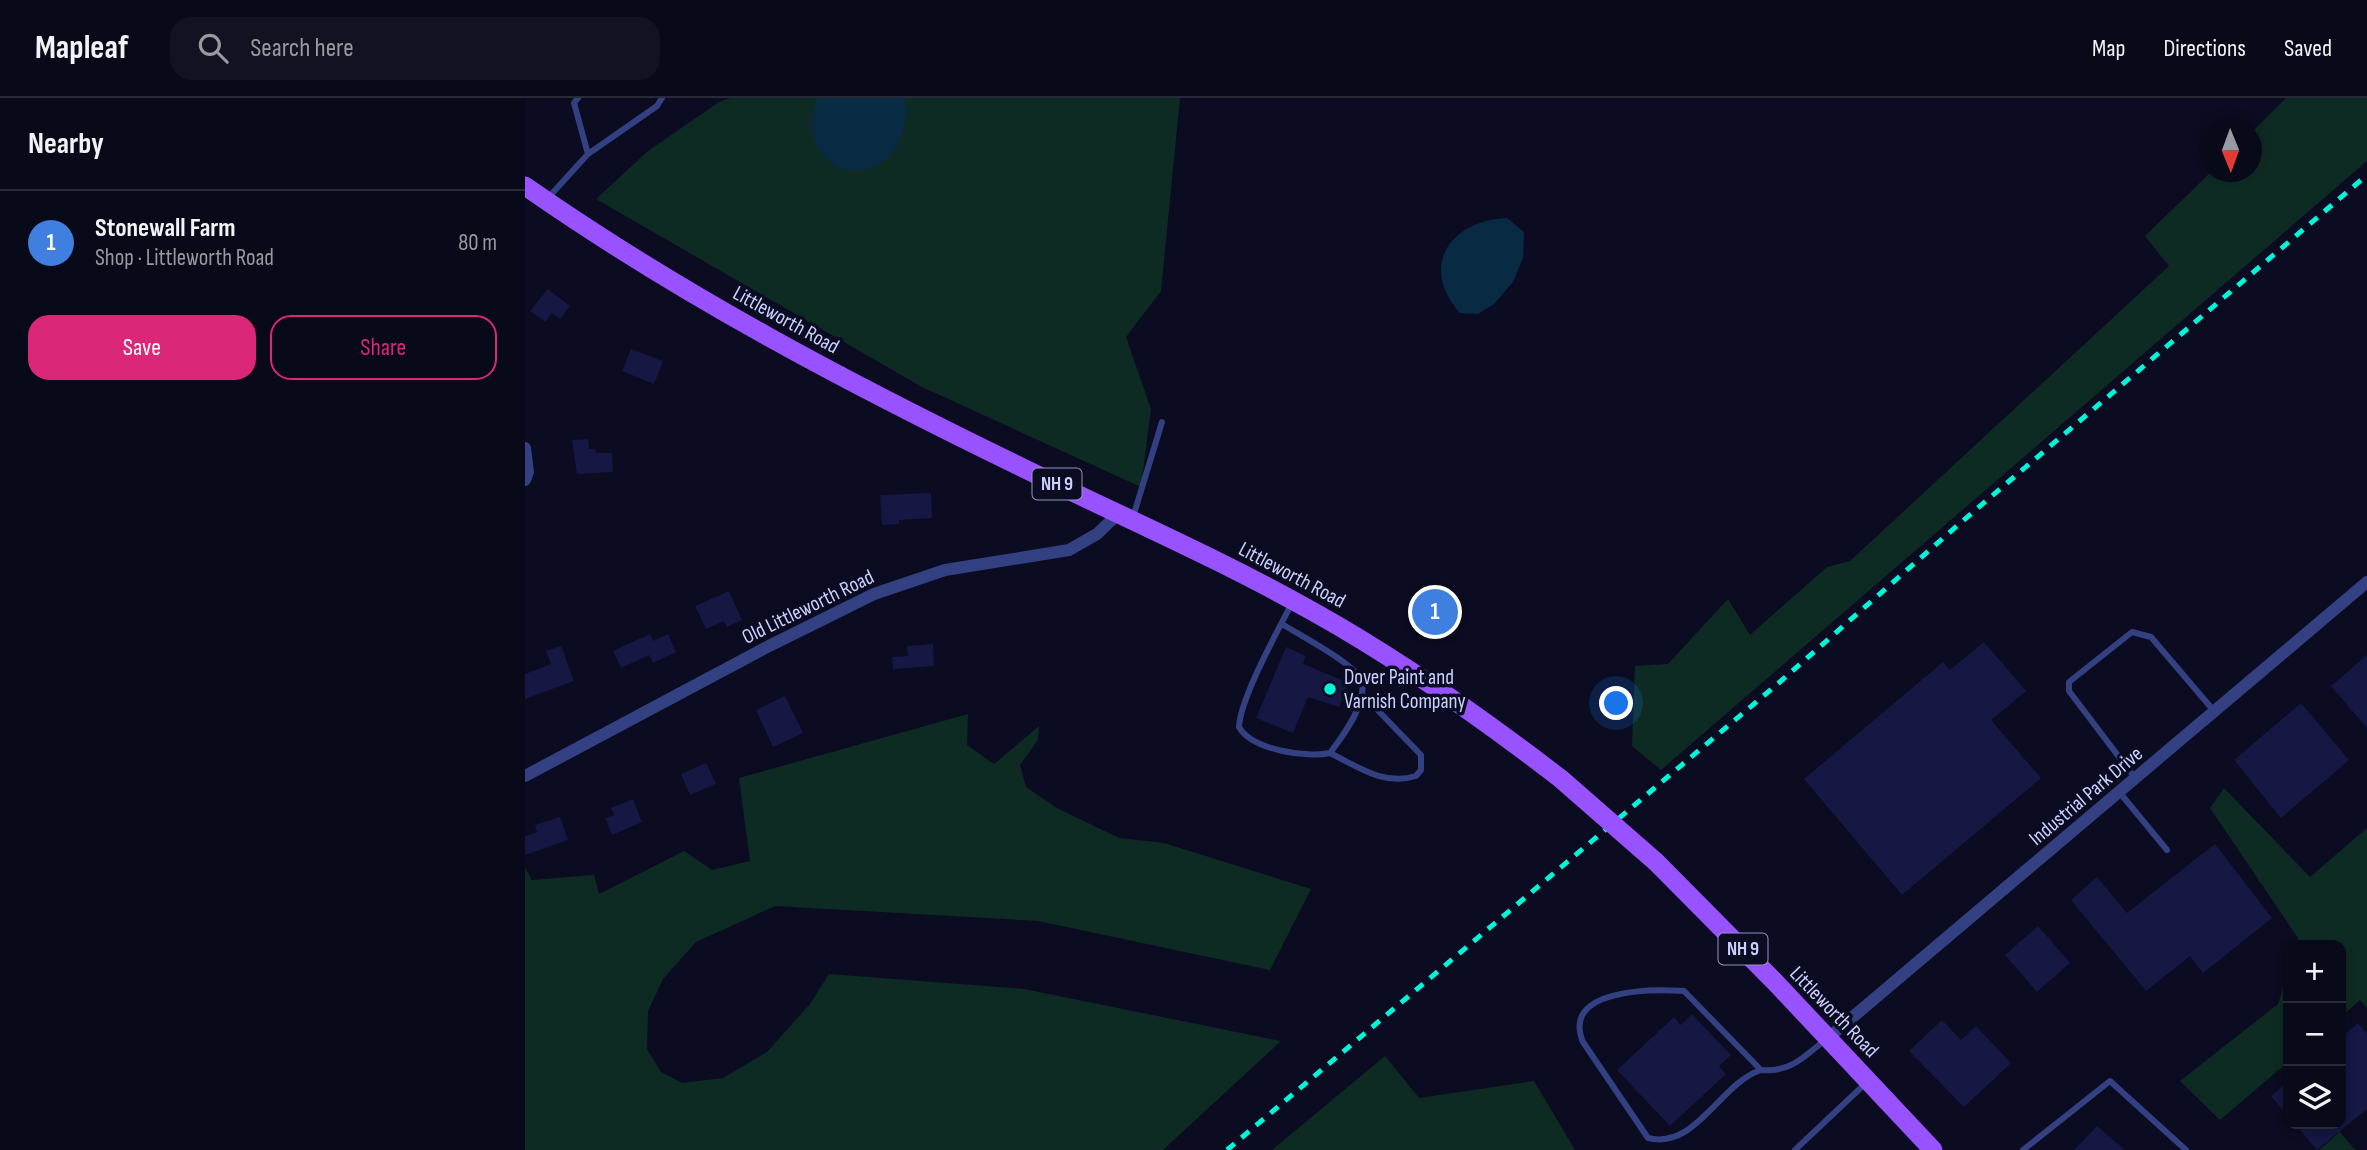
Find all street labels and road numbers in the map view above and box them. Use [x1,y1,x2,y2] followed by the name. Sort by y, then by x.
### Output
[729,281,843,359] street label: Littleworth Road
[1033,468,1081,500] road number: NH 9
[1234,536,1350,614] street label: Littleworth Road
[738,564,878,650] street label: Old Littleworth Road
[2024,741,2148,851] street label: Industrial Park Drive
[1719,934,1767,964] road number: NH 9
[1784,961,1884,1063] street label: Littleworth Road

